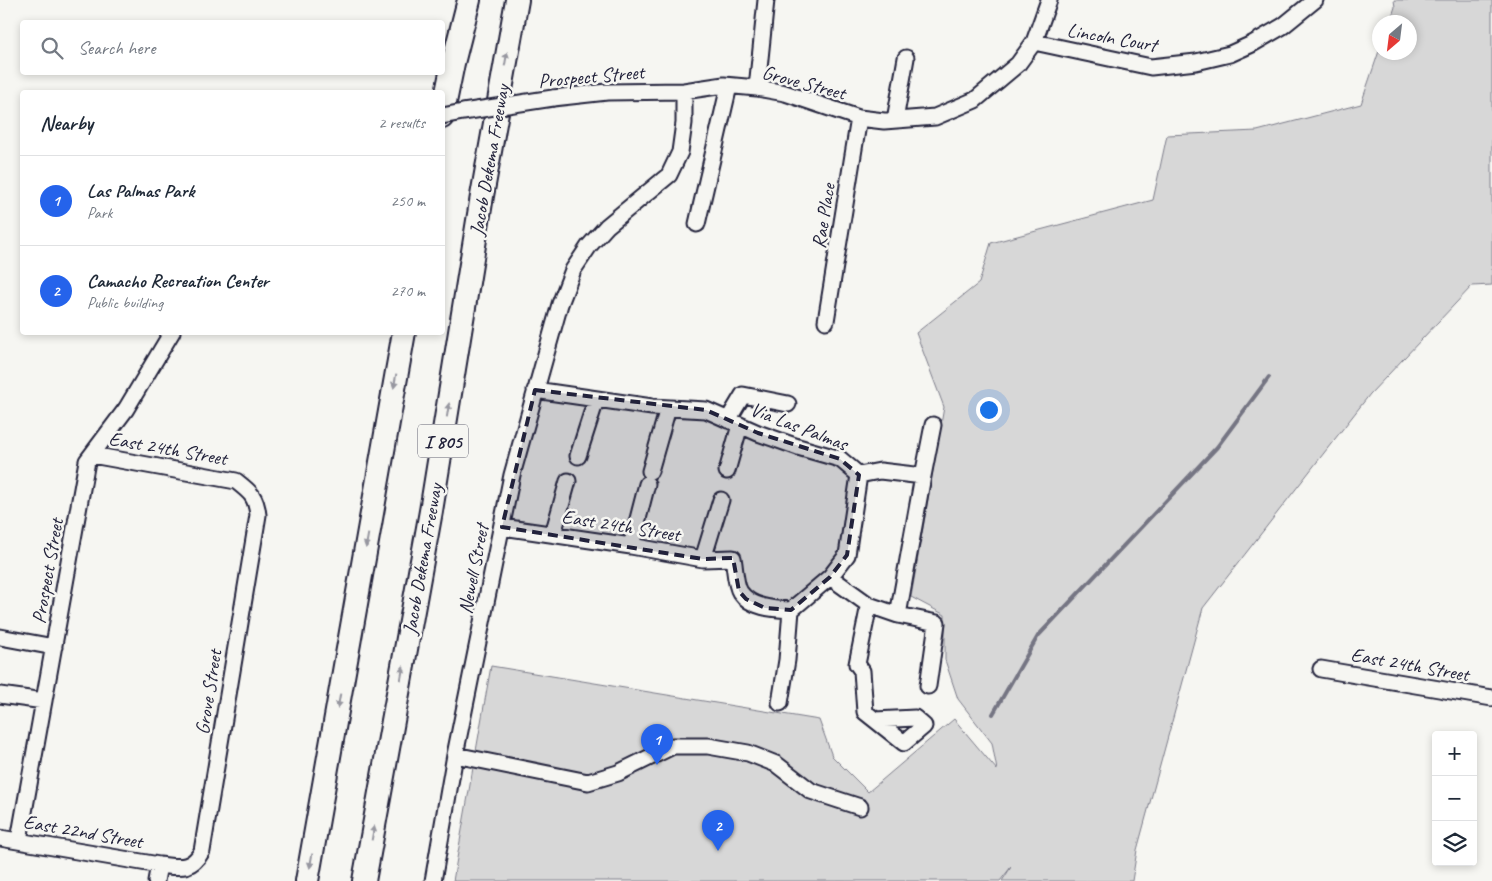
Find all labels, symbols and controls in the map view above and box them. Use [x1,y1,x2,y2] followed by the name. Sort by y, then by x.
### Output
[1372,15,1417,60] north arrow
[1065,17,1162,58] street label: Lincoln Court
[20,20,445,75] search box
[38,34,66,62] icon: search
[78,36,155,60] text: Search here
[503,51,511,67] one-way arrow
[537,59,647,94] street label: Prospect Street
[760,59,851,106] street label: Grove Street
[464,81,515,238] street label: Jacob Dekema Freeway
[40,110,93,136] text: Nearby
[378,113,425,133] text: 2 results
[87,179,194,203] text: Las Palmas Park
[806,180,841,250] street label: Rae Place
[52,191,60,211] text: 1
[391,191,425,211] text: 250 m
[87,203,112,223] text: Park
[87,269,269,293] text: Camacho Recreation Center
[52,281,60,301] text: 2
[391,281,425,301] text: 270 m
[87,293,163,313] text: Public building
[391,373,399,388] one-way arrow
[747,397,853,457] street label: Via Las Palmas
[976,397,1002,423] your location
[444,401,452,417] one-way arrow
[418,424,468,458] road number: I 805
[107,426,231,472] street label: East 24th Street
[397,480,448,637] street label: Jacob Dekema Freeway
[560,504,684,548] street label: East 24th Street
[26,514,69,626] street label: Prospect Street
[453,519,495,616] street label: Newell Street
[362,533,370,549] one-way arrow
[1349,642,1473,688] street label: East 24th Street
[189,646,228,736] street label: Grove Street
[399,665,407,681] one-way arrow
[334,693,342,709] one-way arrow
[641,724,673,765] pin: 1
[1432,731,1477,866] map controls
[1432,731,1477,776] button: +
[1432,776,1477,821] button: −
[21,809,147,855] street label: East 22nd Street
[702,810,734,851] pin: 2
[1432,821,1477,866] button: layers
[370,825,378,841] one-way arrow
[306,853,314,869] one-way arrow

